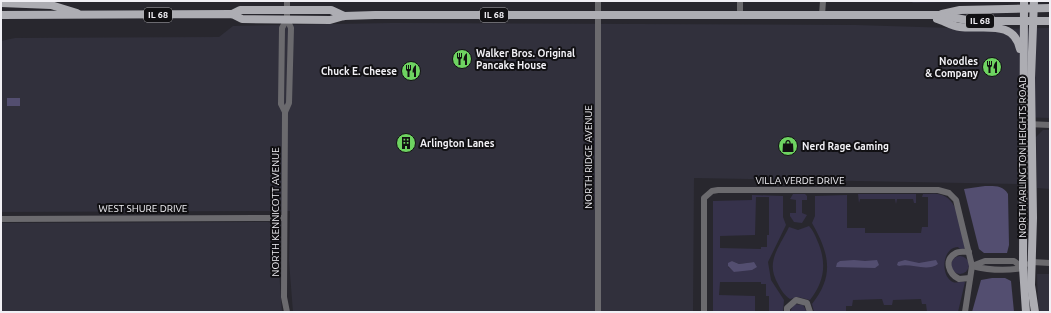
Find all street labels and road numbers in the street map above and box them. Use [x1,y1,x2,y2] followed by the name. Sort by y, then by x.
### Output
[144,8,172,22] road number: IL 68
[480,8,508,22] road number: IL 68
[966,14,994,28] road number: IL 68
[1017,76,1028,238] street label: NORTH ARLINGTON HEIGHTS ROAD
[583,105,594,209] street label: NORTH RIDGE AVENUE
[270,147,281,277] street label: NORTH KENNICOTT AVENUE
[755,175,845,186] street label: VILLA VERDE DRIVE
[99,203,188,214] street label: WEST SHURE DRIVE

